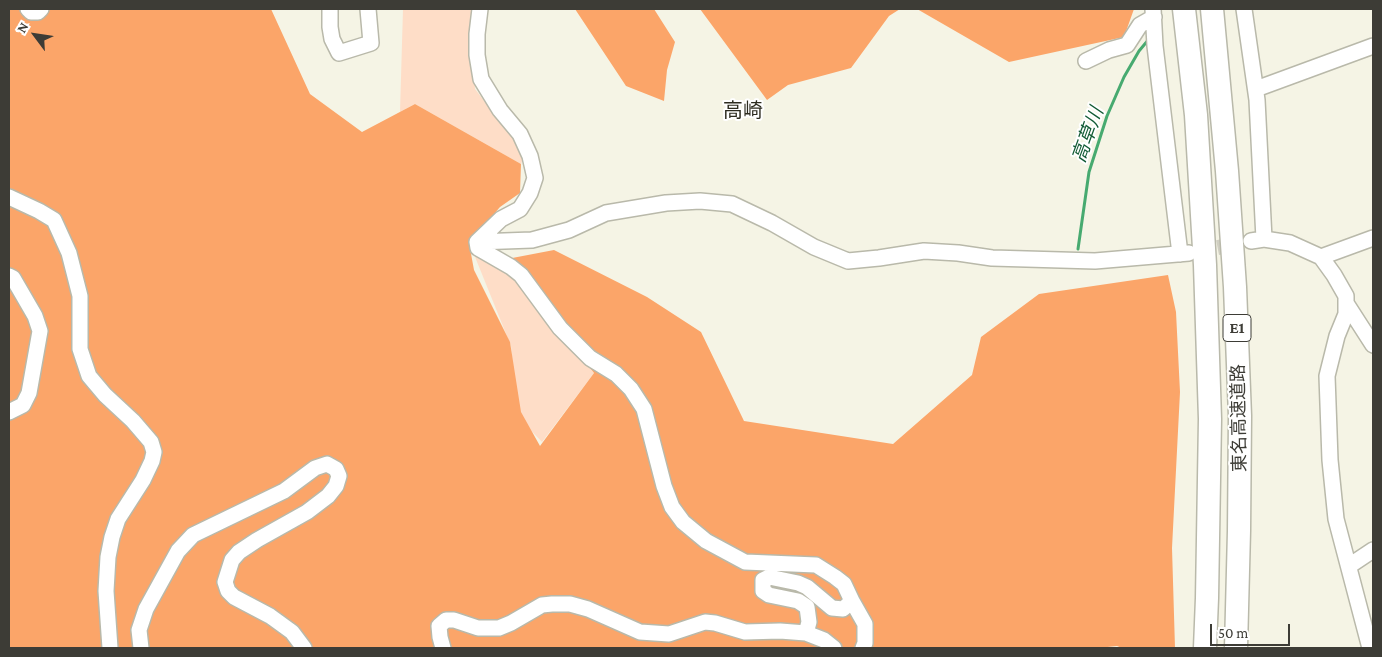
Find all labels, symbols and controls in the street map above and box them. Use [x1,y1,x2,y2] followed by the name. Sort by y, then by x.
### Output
[10,10,60,60] north arrow
[13,19,31,35] text: N
[723,99,763,123] district label: 高崎
[1068,104,1108,166] water label: 高草川
[1223,314,1251,342] road number: E1
[1227,364,1251,472] street label: 東名高速道路
[1212,614,1292,646] scale bar
[1218,625,1248,641] text: 50 m

